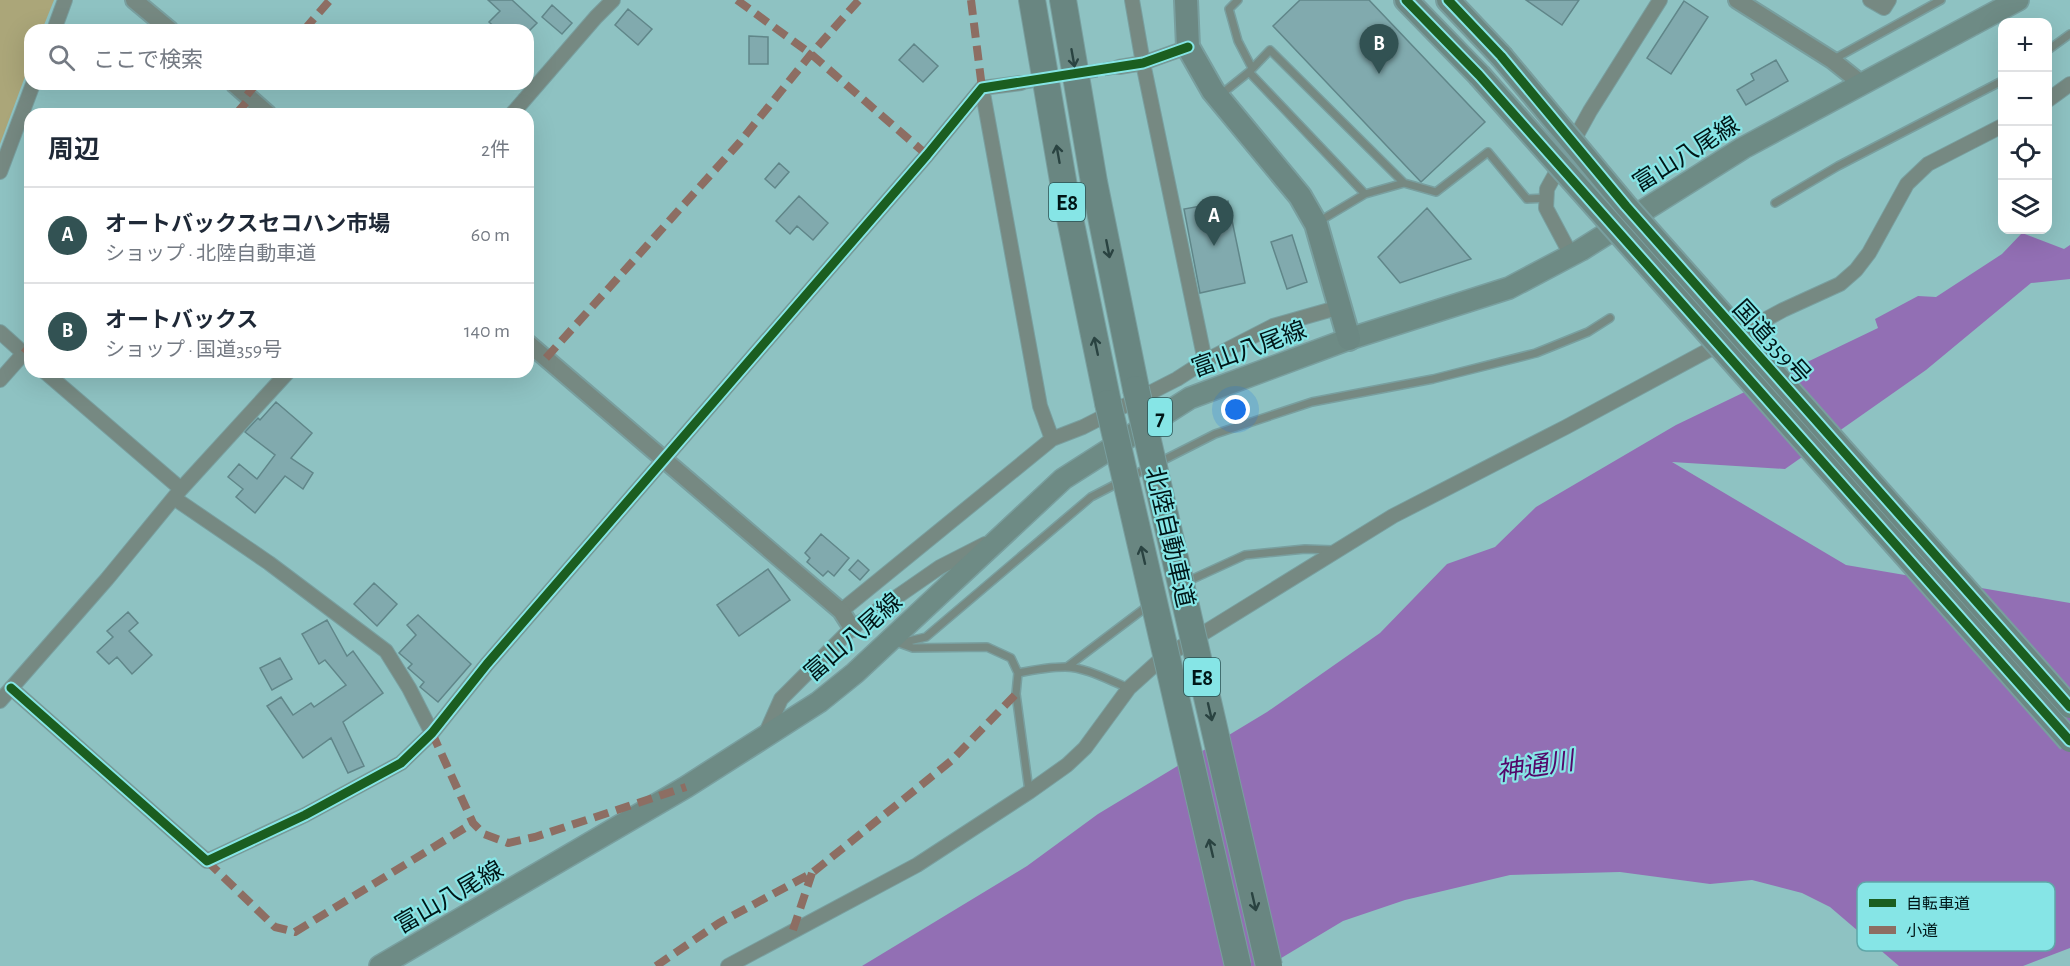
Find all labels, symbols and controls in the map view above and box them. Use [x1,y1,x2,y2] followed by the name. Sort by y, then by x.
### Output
[1998,18,2052,234] map controls
[1998,18,2052,72] button: +
[24,24,534,90] search box
[1360,25,1398,74] pin: B
[45,41,78,74] icon: search
[1067,47,1078,67] one-way arrow
[93,49,203,71] text: ここで検索
[1998,72,2052,126] button: −
[1628,111,1744,197] street label: 富山八尾線
[1998,126,2052,180] button: locate
[48,137,100,163] text: 周辺
[481,140,510,160] text: 2件
[1053,145,1064,165] one-way arrow
[1998,180,2052,234] button: layers
[1049,183,1085,221] road number: E8
[1194,196,1234,246] pin: A
[105,213,390,235] text: オートバックスセコハン市場
[62,225,74,245] text: A
[471,225,510,245] text: 60 m
[1103,239,1114,259] one-way arrow
[105,244,316,264] text: ショップ · 北陸自動車道
[1728,295,1816,389] street label: 国道359号
[105,309,258,331] text: オートバックス
[1188,316,1310,382] street label: 富山八尾線
[62,321,73,341] text: B
[464,321,510,341] text: 140 m
[1090,336,1102,355] one-way arrow
[105,340,282,360] text: ショップ · 国道359号
[1221,395,1250,424] your location
[1148,398,1172,436] road number: 7
[1141,464,1199,610] street label: 北陸自動車道
[1137,546,1149,565] one-way arrow
[799,588,907,686] street label: 富山八尾線
[1184,658,1220,696] road number: E8
[1205,702,1217,721] one-way arrow
[1494,747,1579,786] water label: 神通川
[1204,838,1216,857] one-way arrow
[391,856,507,938] street label: 富山八尾線
[1857,882,2055,951] legend
[1249,892,1261,911] one-way arrow
[1906,895,1970,912] text: 自転車道
[1906,922,1938,939] text: 小道

